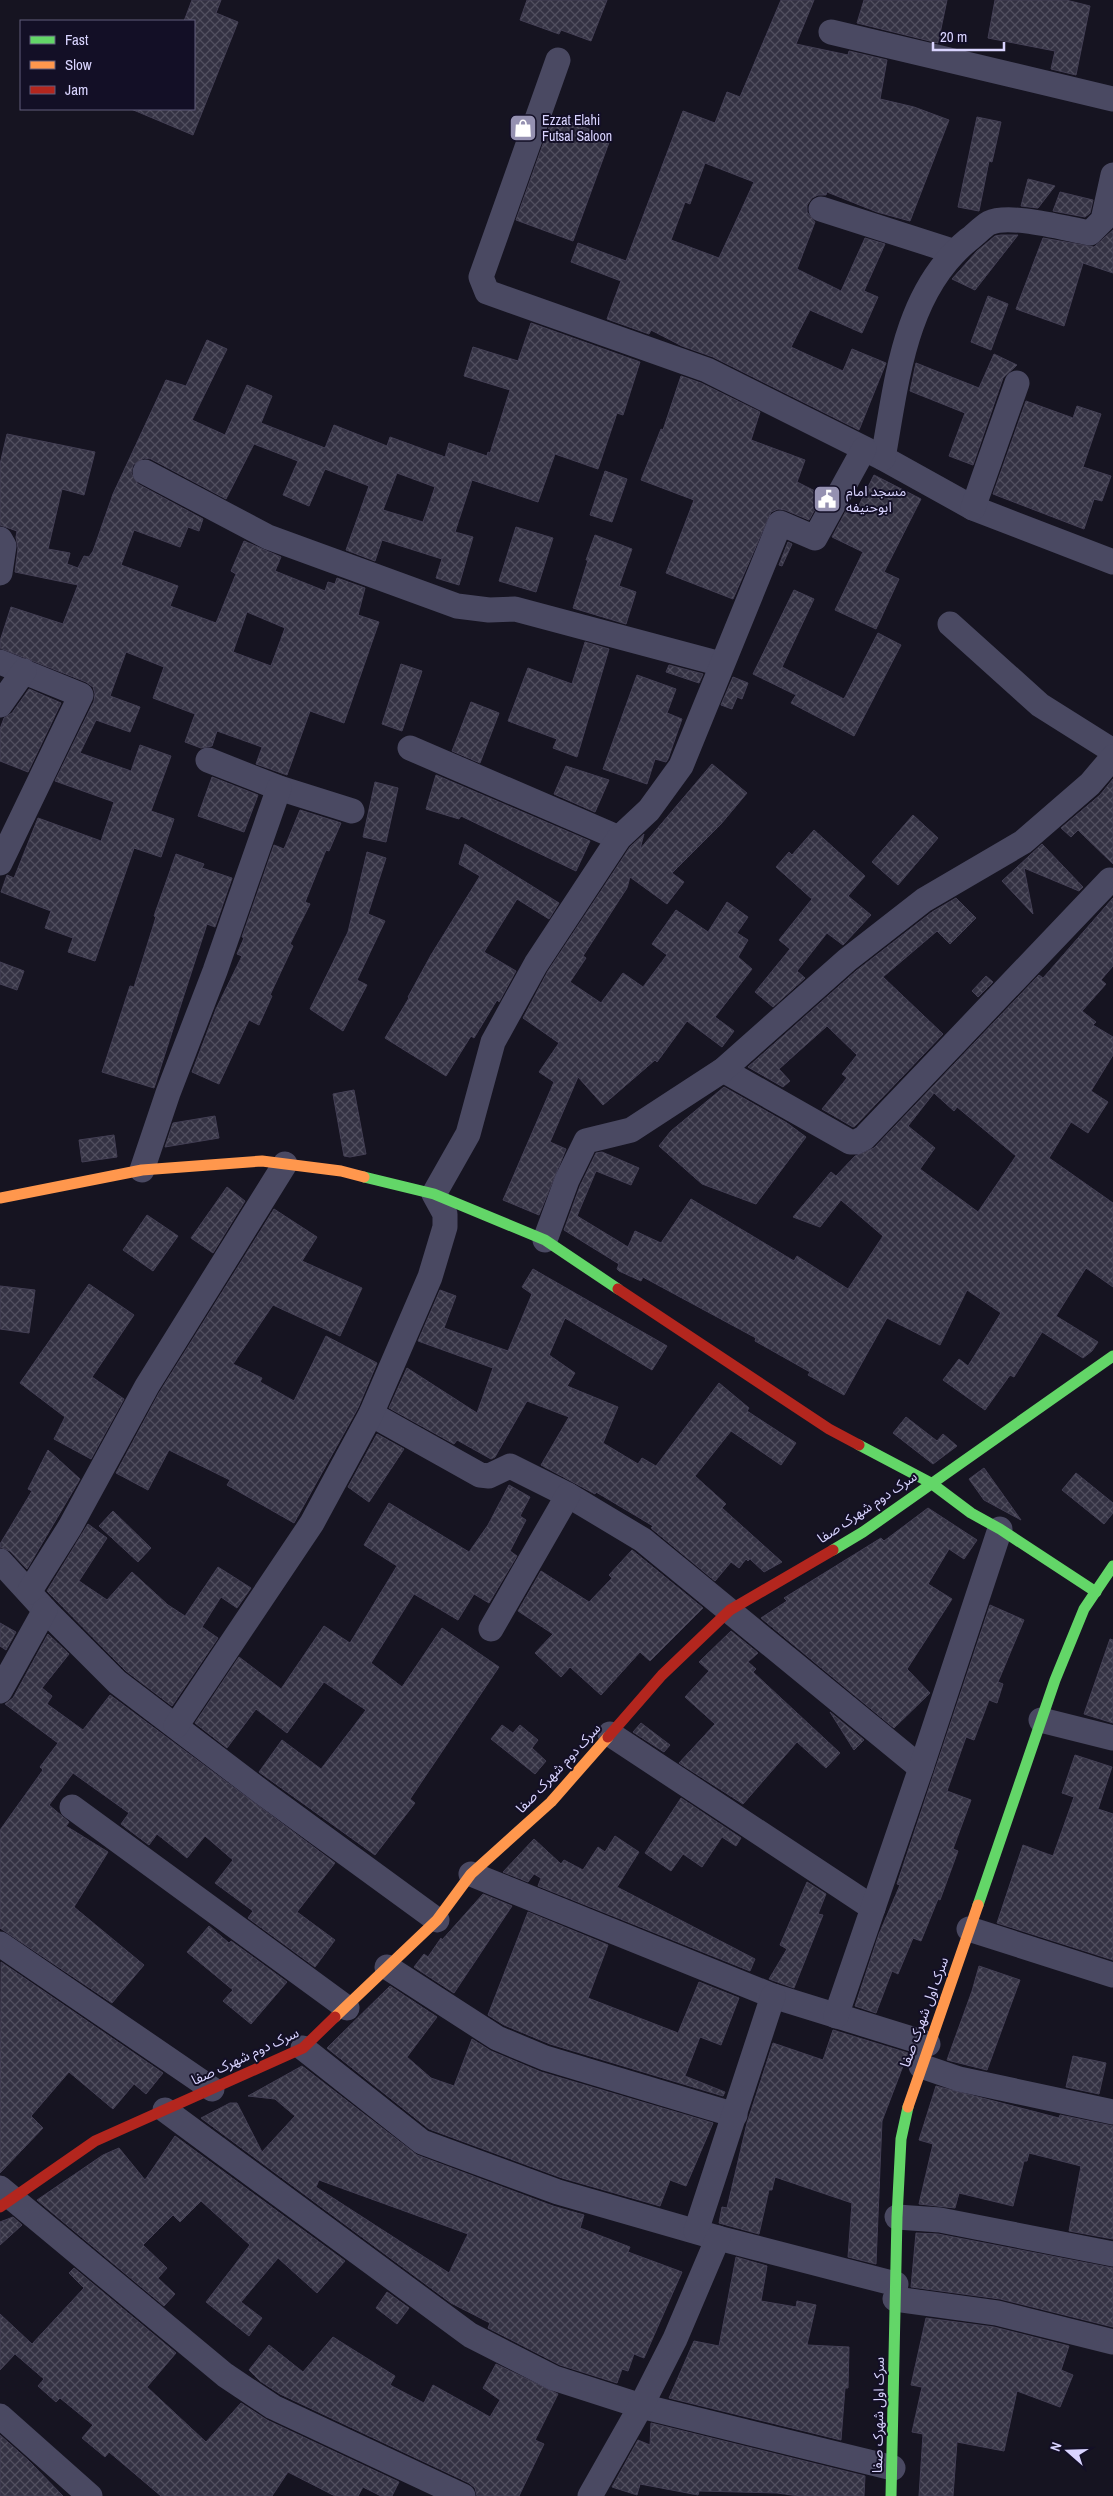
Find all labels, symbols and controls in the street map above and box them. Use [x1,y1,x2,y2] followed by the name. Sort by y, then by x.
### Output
[20,20,195,110] legend
[933,20,1004,52] scale bar
[940,26,967,47] text: 20 m
[65,29,89,50] text: Fast
[65,54,92,75] text: Slow
[65,79,88,100] text: Jam
[542,111,612,145] place label: Ezzat Elahi Futsal Saloon
[508,113,538,143] shop icon: Ezzat Elahi Futsal Saloon
[846,482,906,516] place label: مسجد امام ابوحنیفه
[812,484,842,514] public building icon: مسجد امام ابوحنیفه
[814,1467,921,1549] street label: سرک دوم شهرک صفا
[512,1719,606,1818] street label: سرک دوم شهرک صفا
[896,1954,952,2070] street label: سرک اول شهرک صفا
[188,2023,302,2091] street label: سرک دوم شهرک صفا
[868,2357,888,2473] street label: سرک اول شهرک صفا
[1043,2426,1093,2476] north arrow
[1046,2440,1066,2454] text: N

